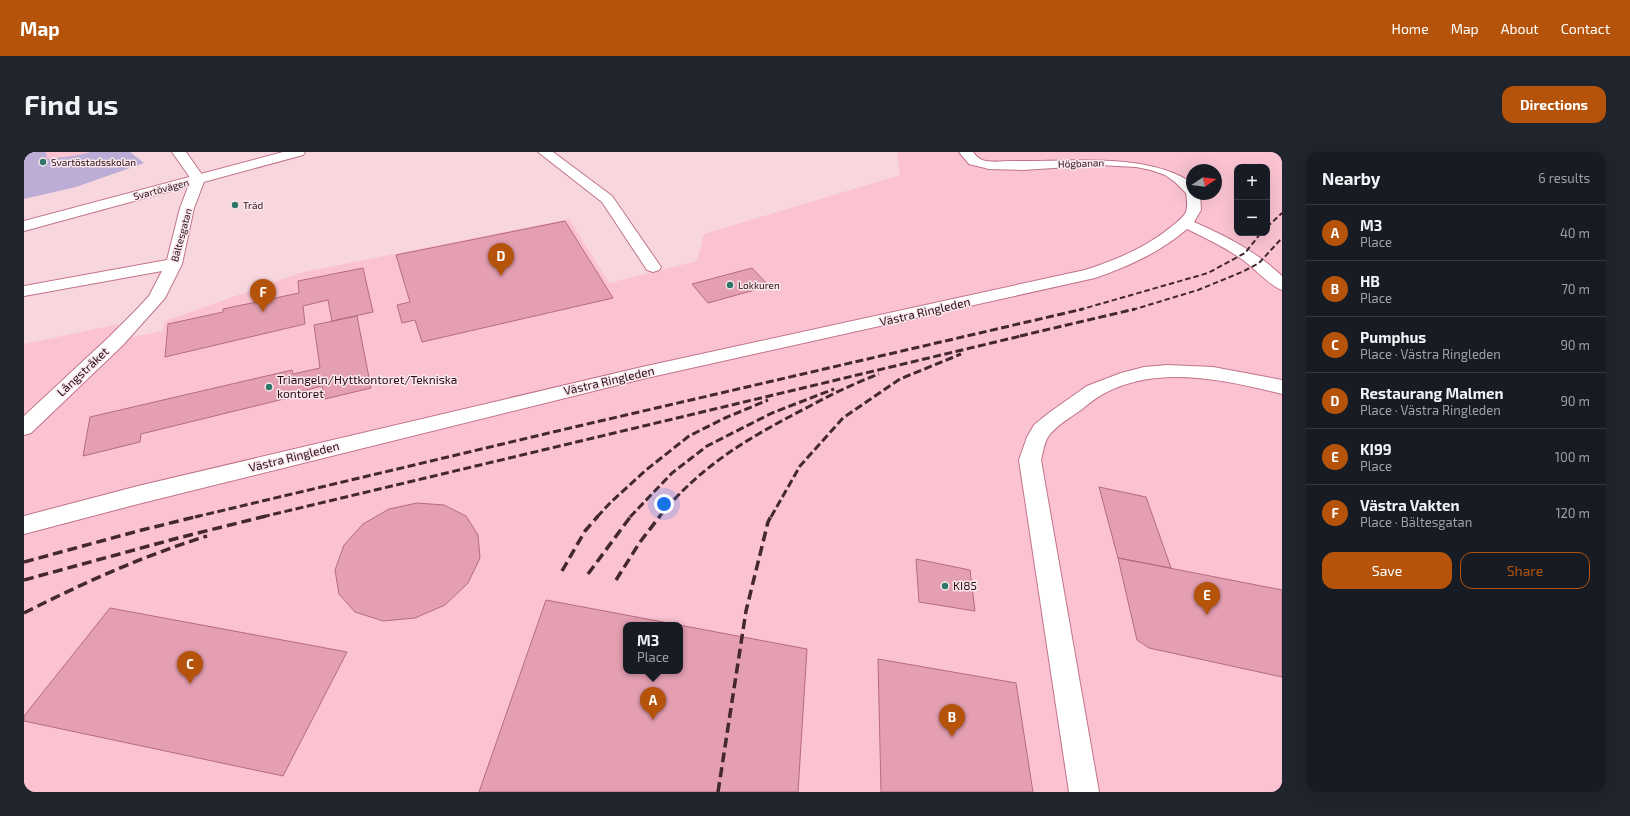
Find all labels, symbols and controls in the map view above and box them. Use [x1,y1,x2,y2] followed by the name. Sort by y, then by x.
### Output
[20,17,60,40] text: Map
[1392,20,1429,37] text: Home
[1451,20,1479,37] text: Map
[1501,20,1539,37] text: About
[1561,20,1610,37] text: Contact
[1502,86,1606,123] button: Directions
[24,87,118,121] text: Find us
[51,156,136,168] place label: Svartöstadsskolan
[1058,156,1105,170] street label: Högbanan
[38,157,48,167] marker: Svartöstadsskolan
[1186,164,1222,200] north arrow
[1234,164,1270,236] map controls
[1234,164,1270,200] button: +
[1322,168,1380,188] text: Nearby
[1538,170,1590,186] text: 6 results
[132,176,190,202] street label: Svartövägen
[243,199,263,211] place label: Träd
[230,200,240,210] marker: Träd
[1234,200,1270,236] button: −
[168,207,194,263] street label: Bältesgatan
[1360,216,1382,234] text: M3
[1331,225,1339,241] text: A
[1560,225,1590,241] text: 40 m
[1360,234,1392,250] text: Place
[488,243,514,276] pin: D
[1360,272,1380,290] text: HB
[250,279,276,312] pin: F
[738,279,780,291] place label: Lokkuren
[725,280,735,290] marker: Lokkuren
[1331,281,1339,297] text: B
[1561,281,1590,297] text: 70 m
[1360,290,1392,306] text: Place
[878,294,972,328] street label: Västra Ringleden
[1360,328,1426,346] text: Pumphus
[1331,337,1339,353] text: C
[1560,337,1590,353] text: 90 m
[54,344,111,399] street label: Långstråket
[1360,346,1501,362] text: Place · Västra Ringleden
[562,363,656,397] street label: Västra Ringleden
[277,372,457,400] place label: Triangeln/Hyttkontoret/Tekniska kontoret
[264,382,274,392] marker: Triangeln/Hyttkontoret/Tekniska kontoret
[1360,384,1503,402] text: Restaurang Malmen
[1331,393,1339,409] text: D
[1560,393,1590,409] text: 90 m
[1360,402,1501,418] text: Place · Västra Ringleden
[247,438,340,474] street label: Västra Ringleden
[1360,440,1392,458] text: KI99
[1331,449,1339,465] text: E
[1555,449,1590,465] text: 100 m
[1360,458,1392,474] text: Place
[654,494,674,514] your location
[1360,496,1459,514] text: Västra Vakten
[1331,505,1339,521] text: F
[1555,505,1590,521] text: 120 m
[1360,514,1472,530] text: Place · Bältesgatan
[1322,552,1452,589] button: Save
[1460,552,1590,589] button: Share
[953,578,977,592] place label: KI85
[940,581,950,591] marker: KI85
[1194,582,1220,615] pin: E
[623,622,683,674] popup
[637,631,659,649] text: M3
[637,649,669,665] text: Place
[177,651,203,684] pin: C
[640,687,666,720] pin: A
[939,704,965,737] pin: B

